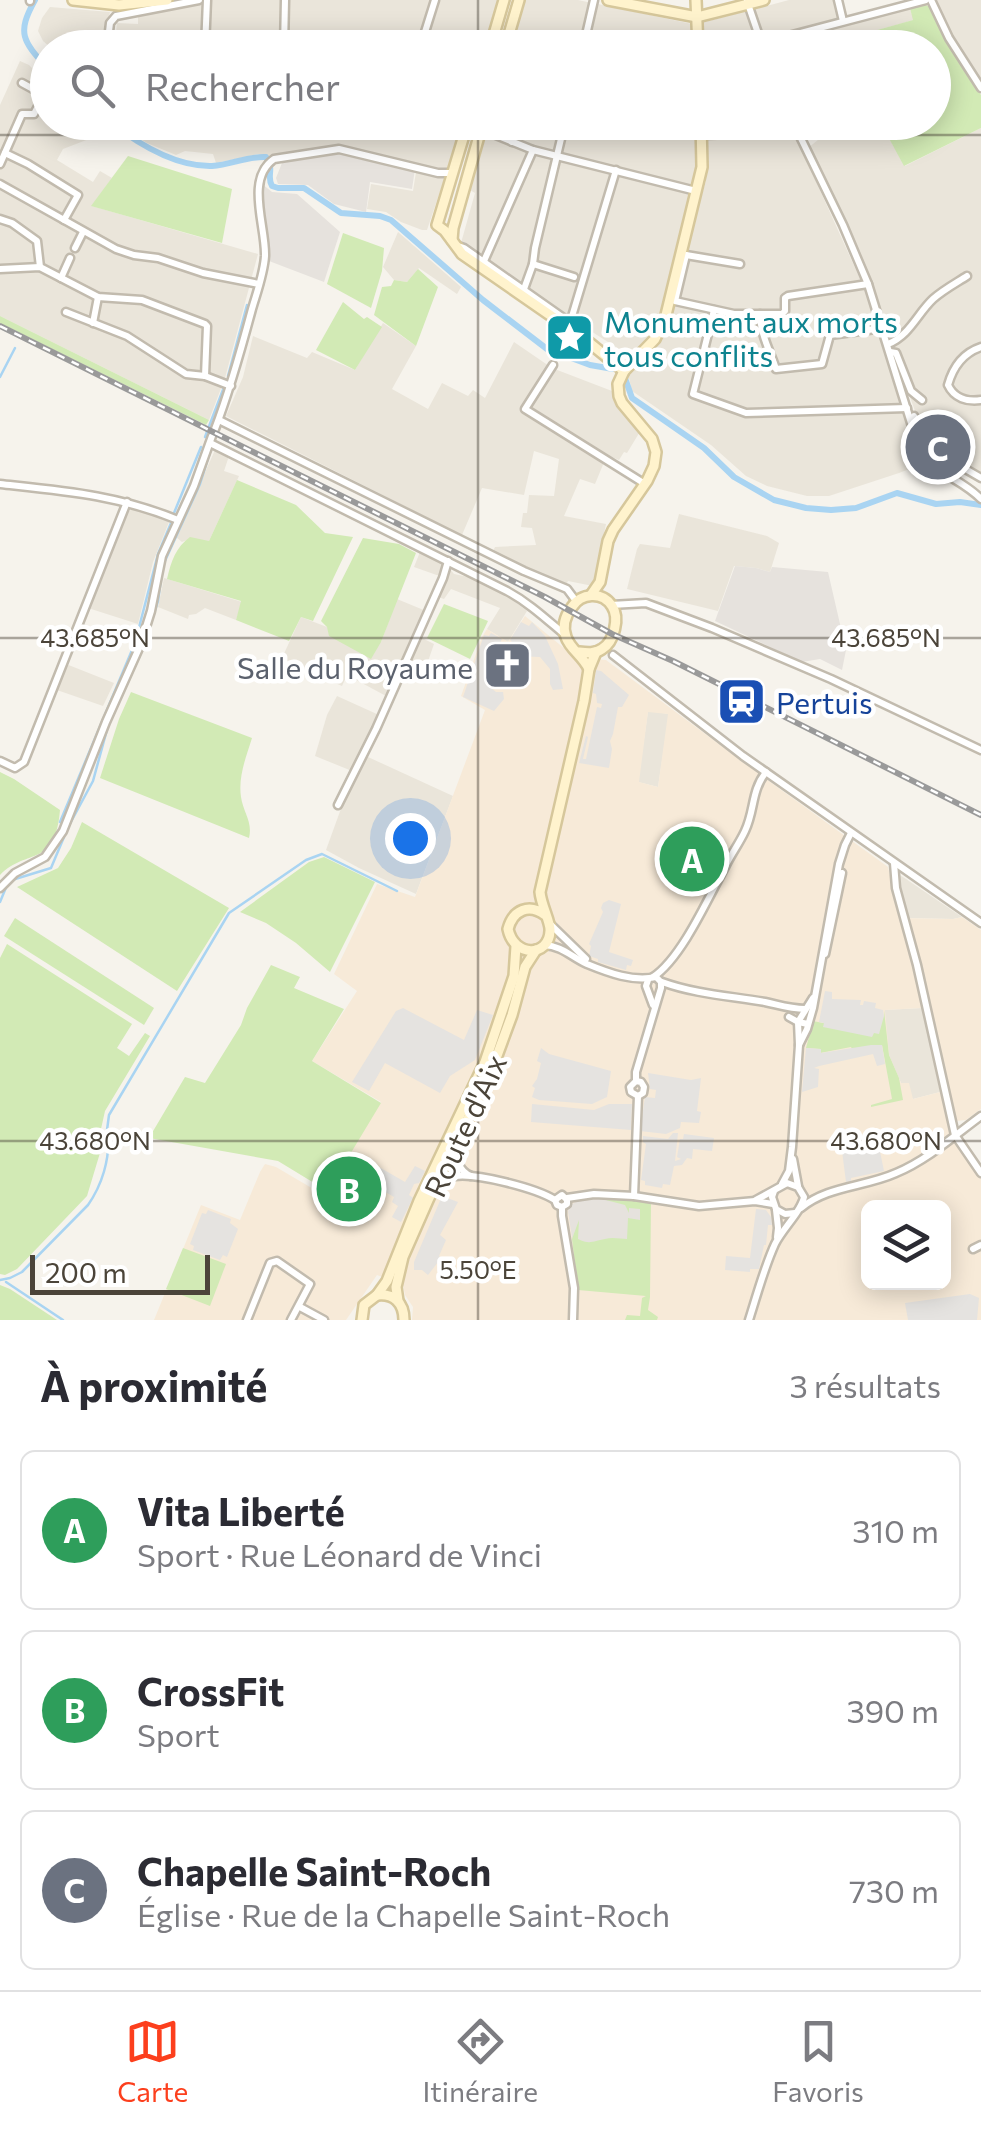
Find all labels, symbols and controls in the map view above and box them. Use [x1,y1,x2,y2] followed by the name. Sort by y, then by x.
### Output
[30,30,951,140] search box
[65,58,120,113] icon: search
[145,62,340,109] text: Rechercher
[604,302,898,373] place label: Monument aux morts tous conflits
[543,311,595,363] place icon: Monument aux morts tous conflits
[906,410,970,484] pin: C
[40,622,150,652] text: 43.685°N
[831,622,941,652] text: 43.685°N
[482,640,534,692] church icon: Salle du Royaume
[237,648,473,685] place label: Salle du Royaume
[715,675,767,727] station icon: Pertuis
[776,683,873,720] place label: Pertuis
[385,813,436,864] your location
[660,822,724,896] pin: A
[415,1048,513,1202] street label: Route d'Aix
[39,1125,151,1155] text: 43.680°N
[830,1125,942,1155] text: 43.680°N
[316,1152,382,1226] pin: B
[861,1200,951,1290] map controls
[861,1200,951,1290] button: layers
[30,1250,210,1294] scale bar
[439,1254,517,1284] text: 5.50°E
[45,1255,127,1289] text: 200 m
[40,1359,267,1411] text: À proximité
[789,1365,941,1405] text: 3 résultats
[137,1487,345,1534] text: Vita Liberté
[63,1510,86,1550] text: A
[852,1510,939,1550] text: 310 m
[137,1534,542,1574] text: Sport · Rue Léonard de Vinci
[137,1667,284,1714] text: CrossFit
[64,1690,85,1730] text: B
[846,1690,939,1730] text: 390 m
[137,1714,220,1754] text: Sport
[137,1847,491,1894] text: Chapelle Saint-Roch
[64,1870,85,1910] text: C
[849,1870,939,1910] text: 730 m
[137,1894,670,1934] text: Église · Rue de la Chapelle Saint-Roch
[117,2014,188,2108] tab: Carte
[422,2014,538,2108] tab: Itinéraire
[772,2014,864,2108] tab: Favoris

